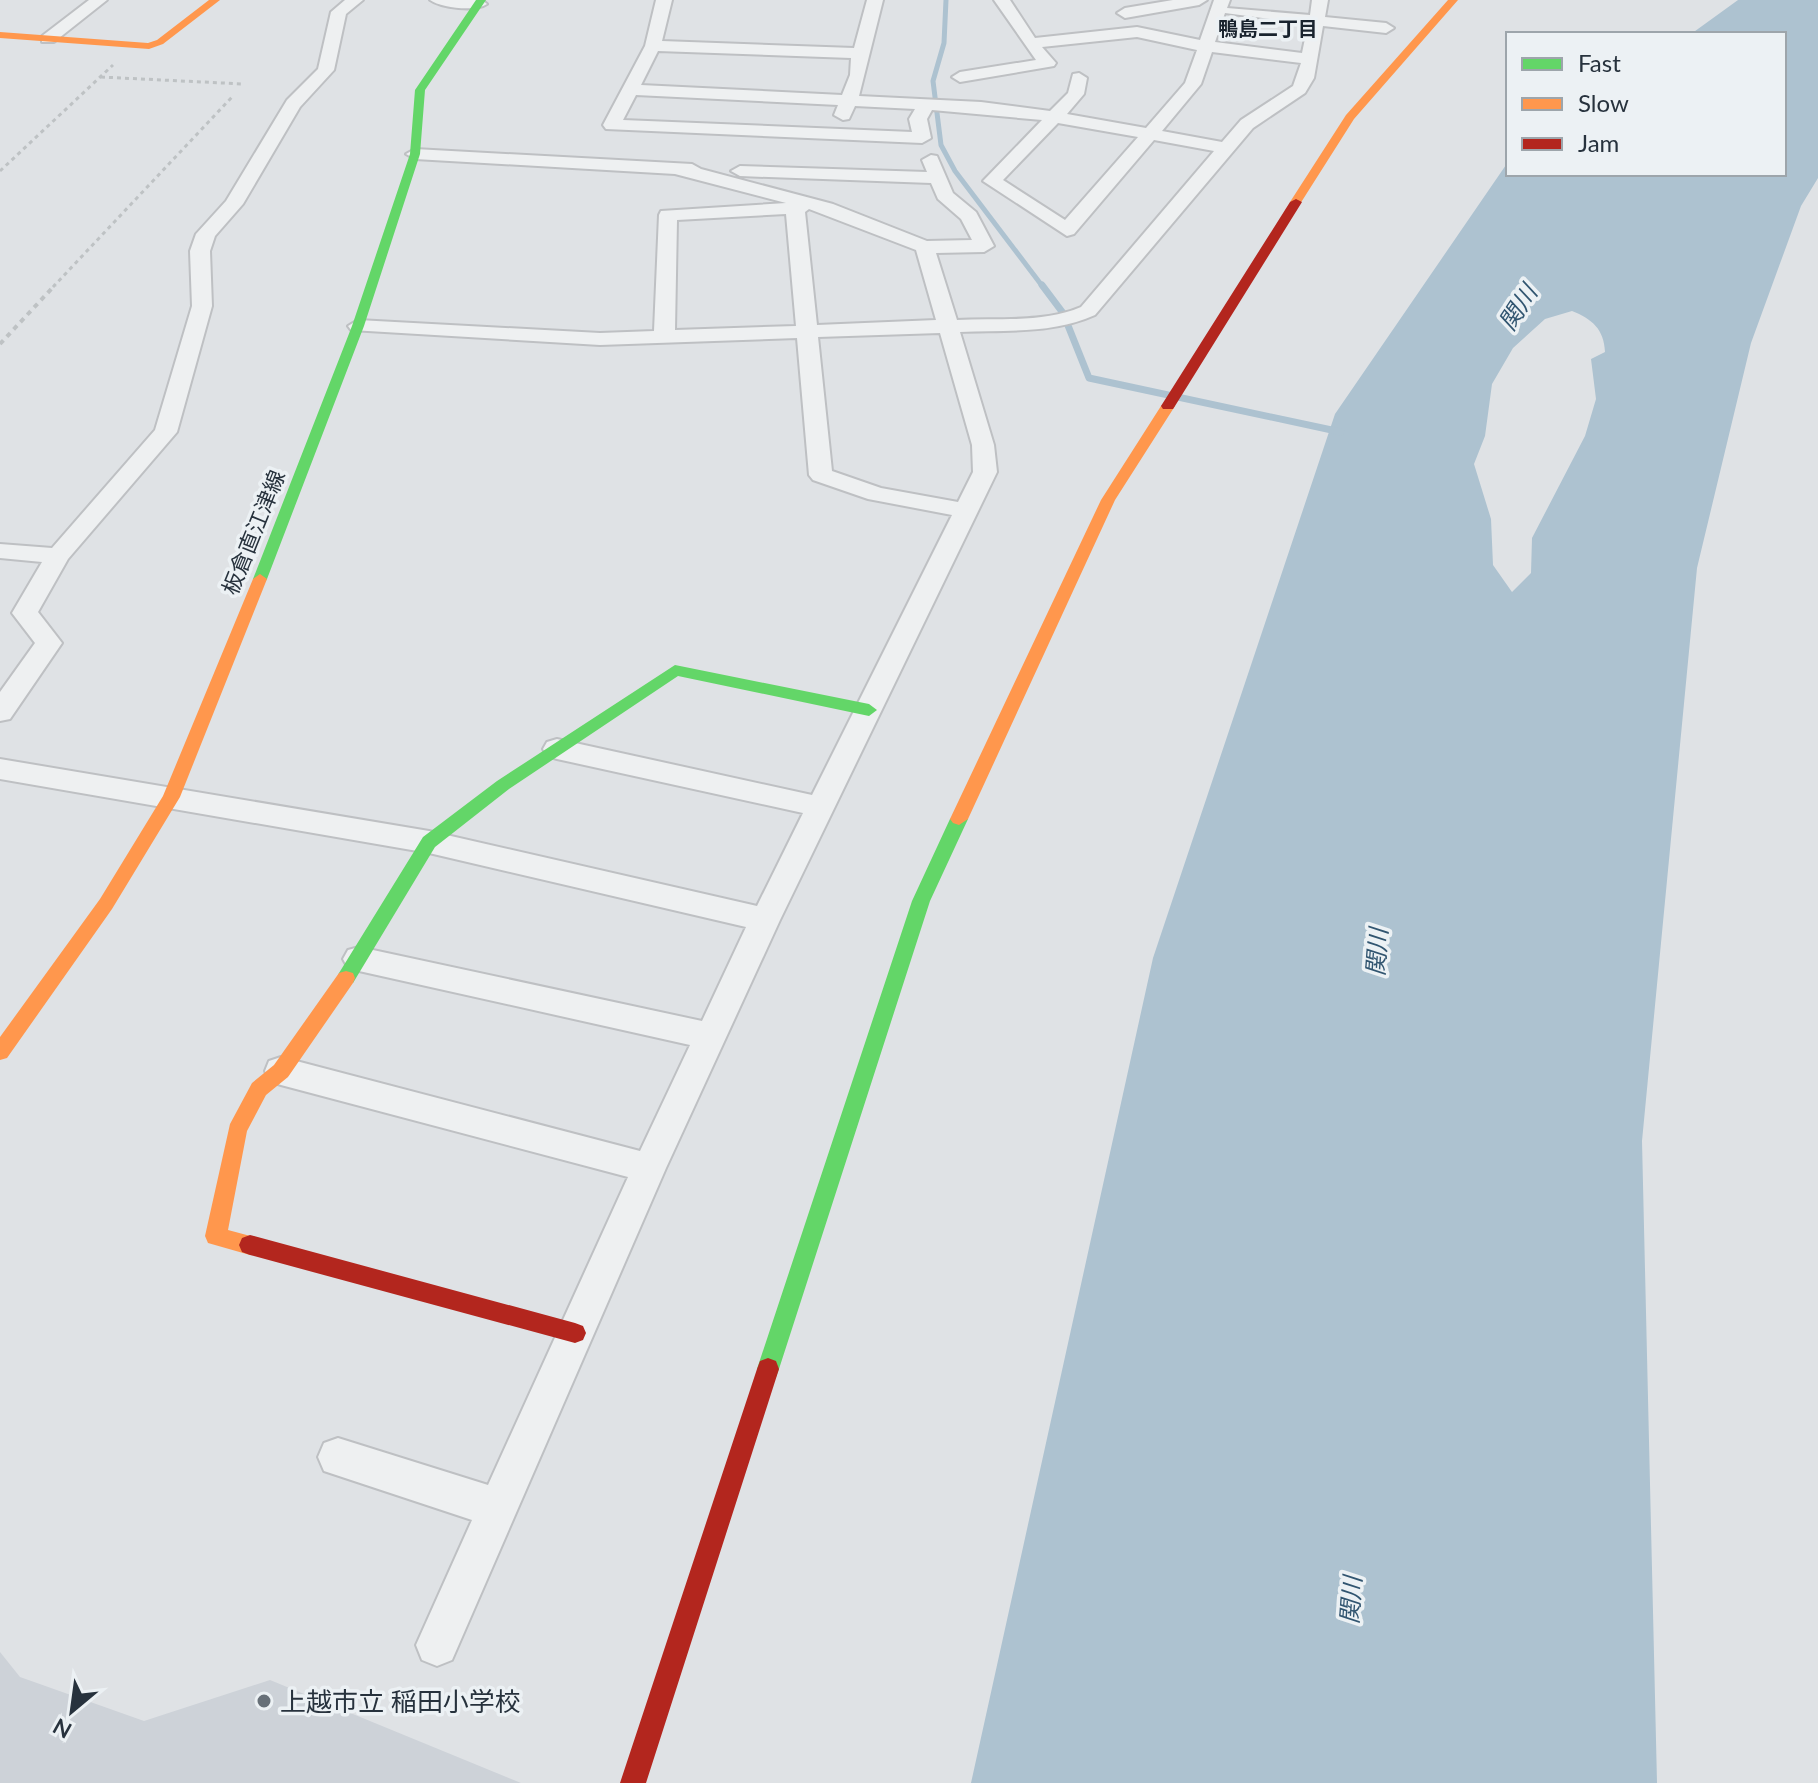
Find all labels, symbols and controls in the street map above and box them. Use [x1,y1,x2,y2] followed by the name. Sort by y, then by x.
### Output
[1218,16,1318,40] district label: 鴨島二丁目
[1506,32,1786,176] legend
[1578,48,1621,77] text: Fast
[1578,88,1629,117] text: Slow
[1578,128,1619,157] text: Jam
[1492,276,1544,335] water label: 関川
[216,466,290,598] street label: 板倉直江津線
[1360,924,1392,977] water label: 関川
[1334,1572,1366,1625] water label: 関川
[32,1671,112,1751] north arrow
[280,1685,521,1717] place label: 上越市立 稲田小学校
[255,1692,273,1710] marker: 上越市立 稲田小学校
[48,1713,76,1745] text: N

